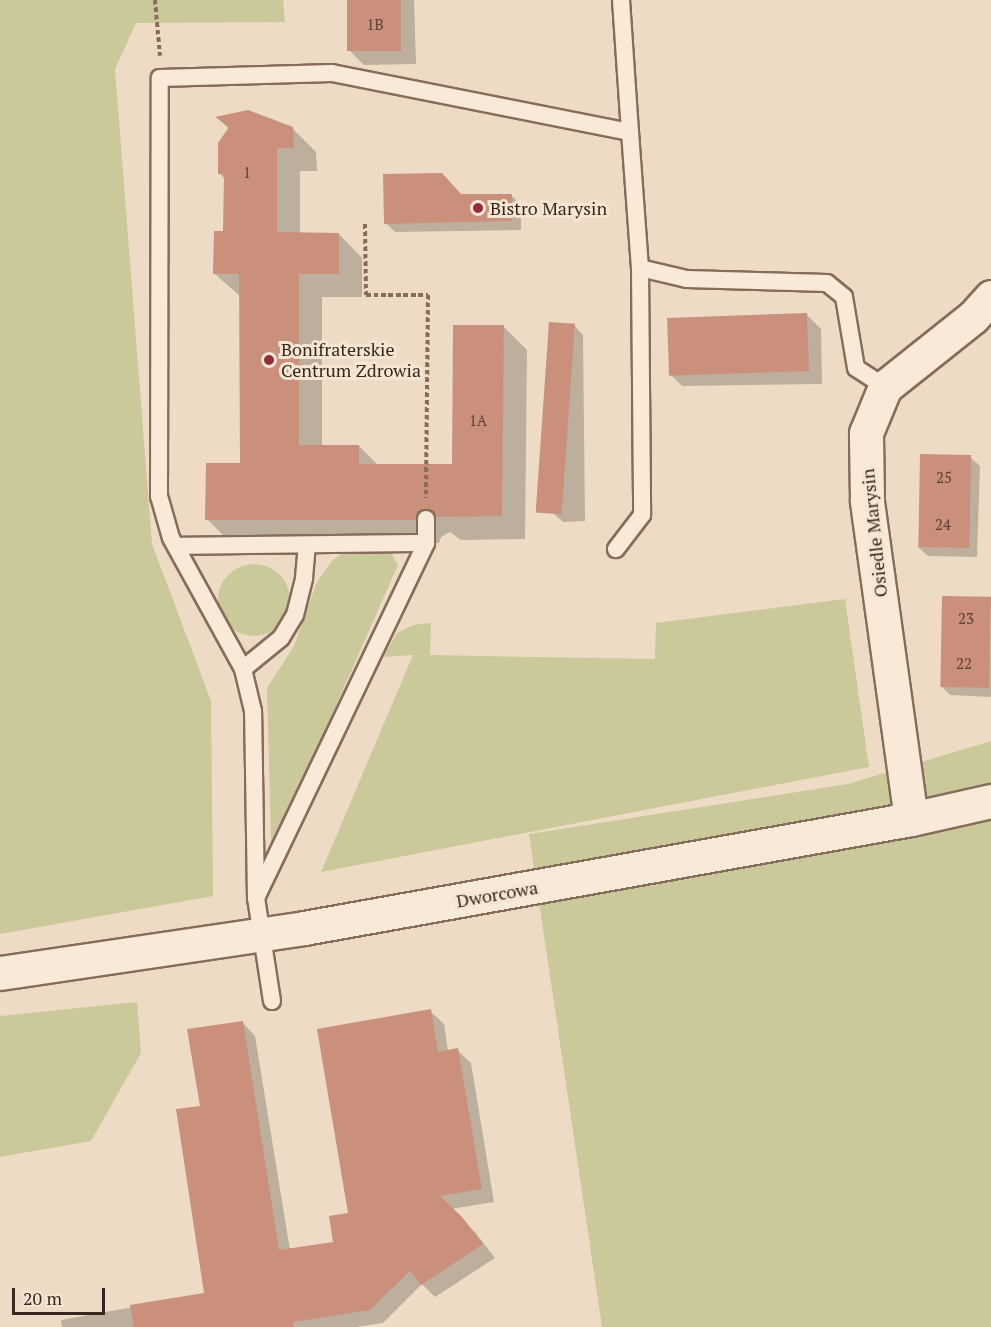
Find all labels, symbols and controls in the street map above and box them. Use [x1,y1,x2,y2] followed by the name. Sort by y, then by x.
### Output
[366,16,384,34] house number: 1B
[243,164,251,182] house number: 1
[490,197,607,219] place label: Bistro Marysin
[471,201,485,215] marker: Bistro Marysin
[281,339,421,382] place label: Bonifraterskie Centrum Zdrowia
[262,353,276,367] marker: Bonifraterskie Centrum Zdrowia
[469,412,487,430] house number: 1A
[856,468,892,598] street label: Osiedle Marysin
[936,469,952,487] house number: 25
[935,516,951,534] house number: 24
[958,610,974,628] house number: 23
[956,655,972,673] house number: 22
[455,876,539,912] street label: Dworcowa
[15,1276,108,1314] scale bar
[23,1286,62,1310] text: 20 m

